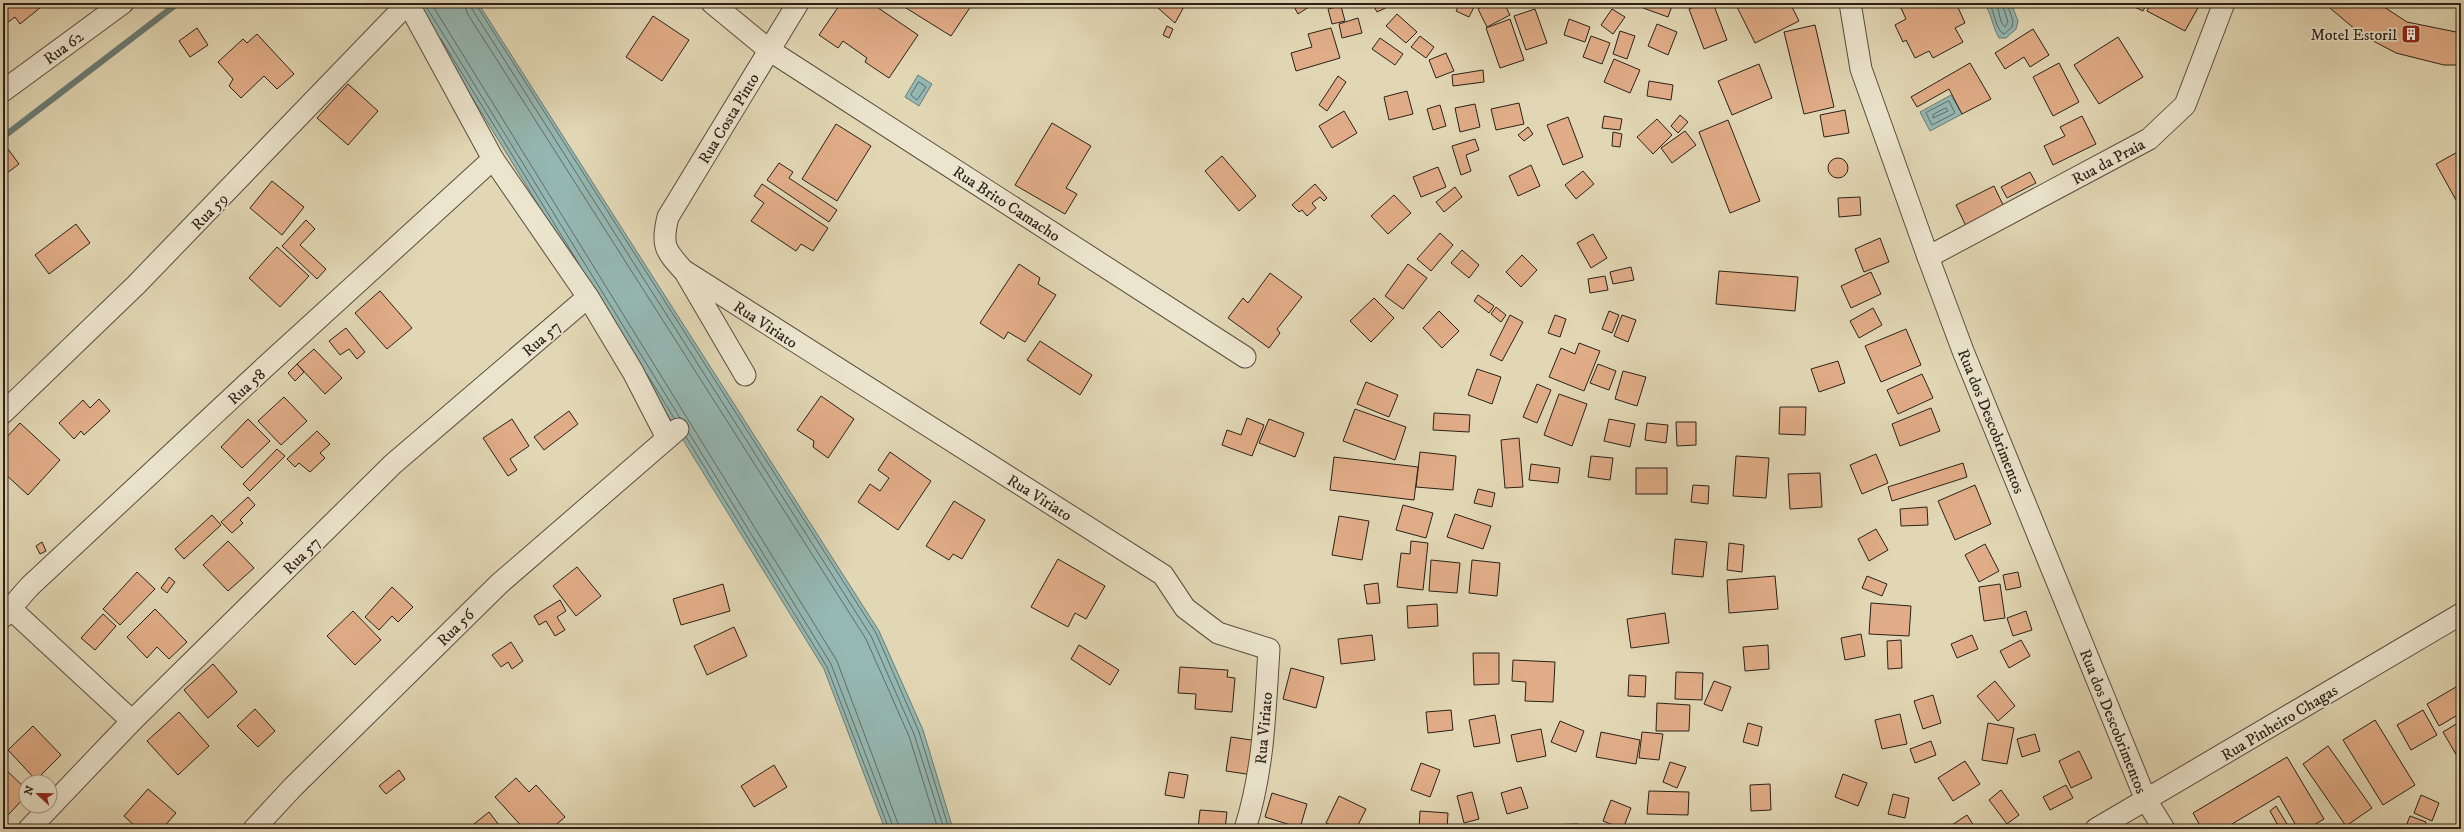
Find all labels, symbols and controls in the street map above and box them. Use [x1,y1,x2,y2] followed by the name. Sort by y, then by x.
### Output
[2400,23,2422,45] building icon: Motel Estoril
[2310,25,2397,45] place label: Motel Estoril
[40,26,88,69] street label: Rua 62
[694,69,764,168] street label: Rua Costa Pinto
[2069,134,2149,189] street label: Rua da Praia
[949,162,1064,246] street label: Rua Brito Camacho
[187,189,232,235] street label: Rua 59
[730,297,801,353] street label: Rua Viriato
[518,316,565,361] street label: Rua 57
[1953,346,2029,497] street label: Rua dos Descobrimentos
[224,364,270,409] street label: Rua 58
[1003,470,1076,526] street label: Rua Viriato
[279,533,325,579] street label: Rua 57
[433,604,479,651] street label: Rua 56
[2075,646,2151,797] street label: Rua dos Descobrimentos
[2218,680,2341,766] street label: Rua Pinheiro Chagas
[1251,691,1277,765] street label: Rua Viriato
[18,774,58,814] north arrow
[21,784,38,797] text: N

